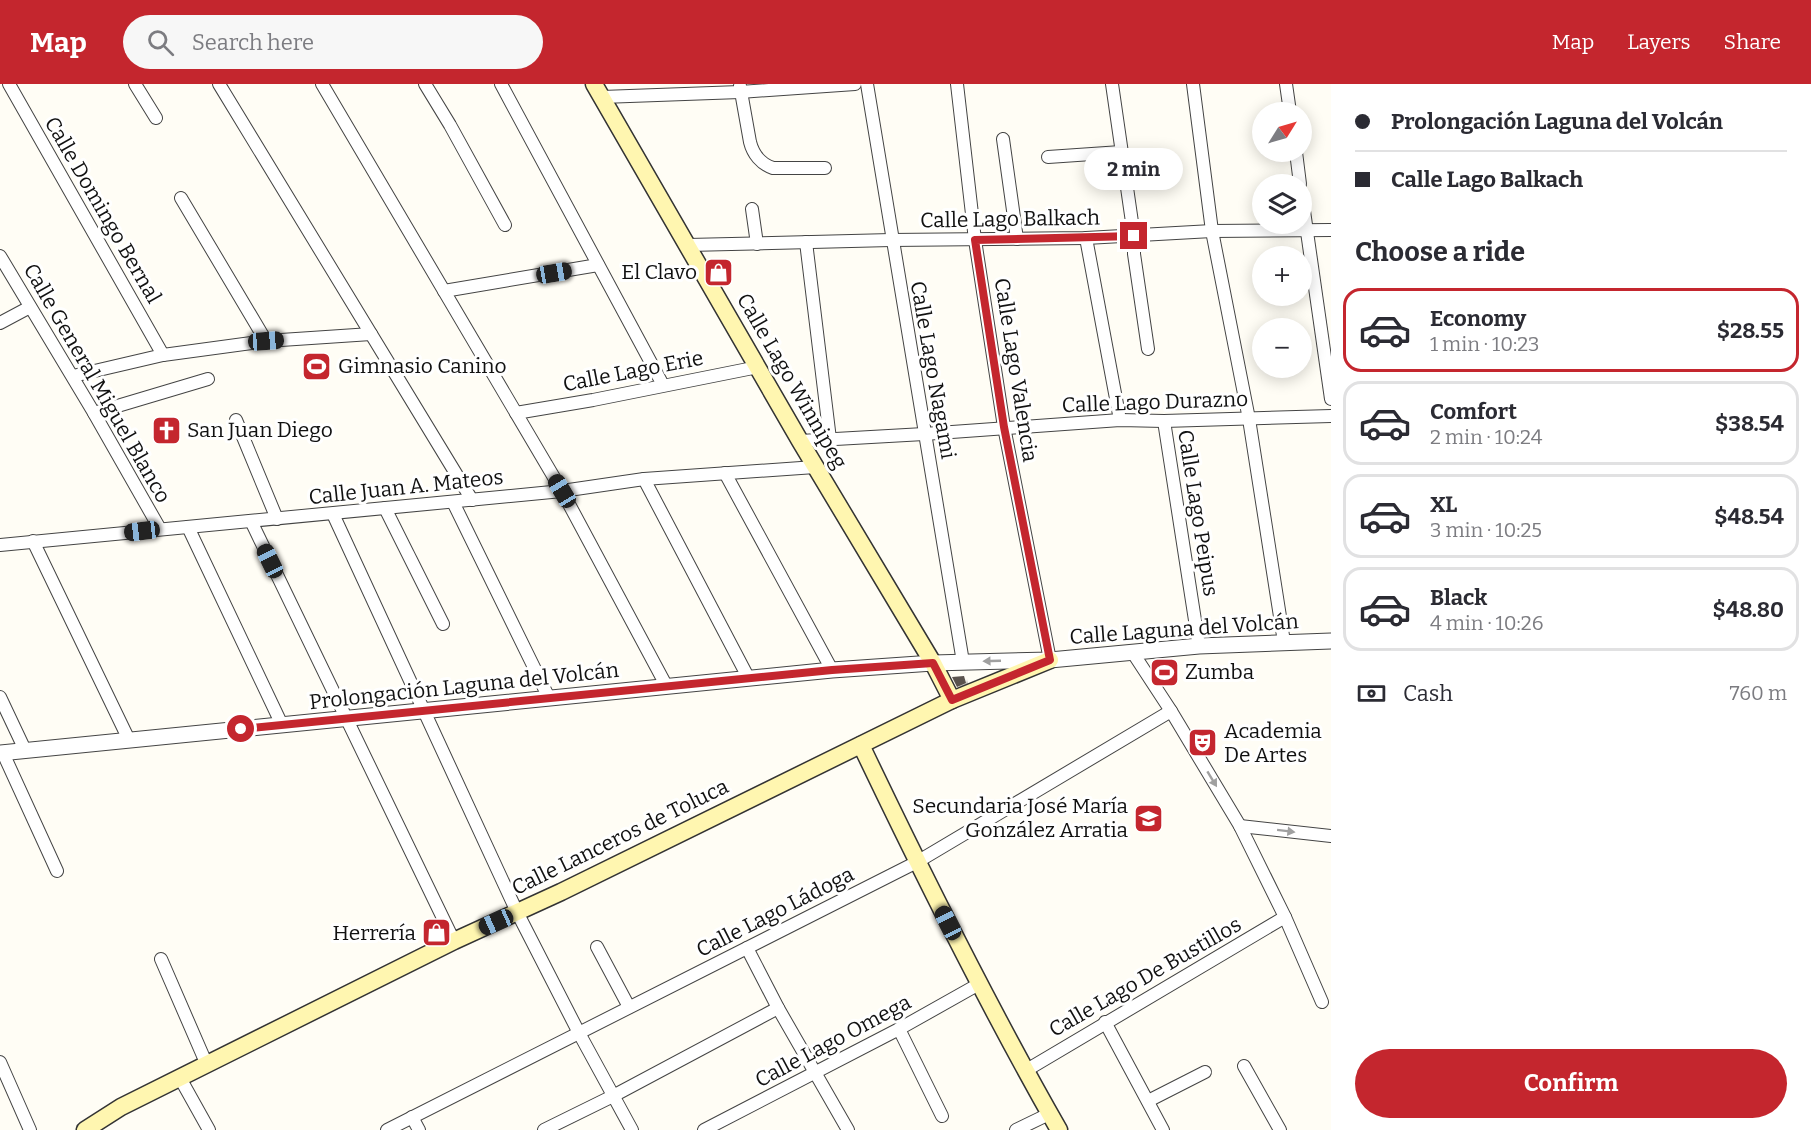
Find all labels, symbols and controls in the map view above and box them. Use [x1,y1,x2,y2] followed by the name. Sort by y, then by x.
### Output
[123,15,543,69] search box
[30,26,87,59] text: Map
[144,26,177,59] icon: search
[192,29,314,56] text: Search here
[1552,29,1594,55] text: Map
[1627,29,1691,55] text: Layers
[1724,29,1781,55] text: Share
[1252,102,1312,162] north arrow
[1252,102,1312,378] map controls
[1391,108,1723,135] text: Prolongación Laguna del Volcán
[39,112,167,308] street label: Calle Domingo Bernal
[1084,149,1184,191] callout: 2 min
[1107,157,1160,181] text: 2 min
[1391,166,1583,193] text: Calle Lago Balkach
[1252,174,1312,234] button: layers
[920,204,1100,234] street label: Calle Lago Balkach
[1120,222,1147,249] route end
[1355,236,1525,268] text: Choose a ride
[1252,246,1312,306] button: +
[702,256,734,288] shop icon: El Clavo
[18,259,176,507] street label: Calle General Miguel Blanco
[621,259,697,285] place label: El Clavo
[535,261,573,285] car
[989,276,1043,464] street label: Calle Lago Valencia
[905,279,961,461] street label: Calle Lago Nagami
[731,289,853,474] street label: Calle Lago Winnipeg
[1358,303,1412,357] icon: car
[1430,305,1526,332] text: Economy
[1717,317,1784,344] text: $28.55
[1252,318,1312,378] button: −
[247,331,285,351] car
[1430,332,1539,356] text: 1 min · 10:23
[561,345,705,397] street label: Calle Lago Erie
[301,350,333,382] sports icon: Gimnasio Canino
[338,353,507,379] place label: Gimnasio Canino
[1061,386,1249,418] street label: Calle Lago Durazno
[1358,396,1412,450] icon: car
[1430,398,1517,425] text: Comfort
[1715,410,1784,437] text: $38.54
[150,414,182,446] church icon: San Juan Diego
[187,417,333,443] place label: San Juan Diego
[1430,425,1543,449] text: 2 min · 10:24
[1172,428,1224,598] street label: Calle Lago Peipus
[307,464,505,510] street label: Calle Juan A. Mateos
[545,471,579,511] car
[1358,489,1412,543] icon: car
[1430,491,1457,518] text: XL
[1714,503,1784,530] text: $48.54
[1430,518,1542,542] text: 3 min · 10:25
[123,520,161,542] car
[254,541,286,581] car
[1358,582,1412,636] icon: car
[1430,584,1487,611] text: Black
[1712,596,1784,623] text: $48.80
[1069,608,1299,650] street label: Calle Laguna del Volcán
[1430,611,1543,635] text: 4 min · 10:26
[1148,656,1180,688] sports icon: Zumba
[308,657,620,715] street label: Prolongación Laguna del Volcán
[982,657,1001,666] one-way arrow
[1185,659,1255,685] place label: Zumba
[1355,677,1388,710] icon: cash
[1403,680,1453,707] text: Cash
[1730,681,1787,705] text: 760 m
[227,715,254,742] route start
[1224,718,1322,768] place label: Academia De Artes
[1187,727,1219,759] theatre icon: Academia De Artes
[1207,771,1218,787] one-way arrow
[507,773,733,901] street label: Calle Lanceros de Toluca
[912,793,1129,843] place label: Secundaria José María González Arratia
[1133,802,1165,834] school or university icon: Secundaria José María González Arratia
[1276,826,1295,836] one-way arrow
[692,861,859,963] street label: Calle Lago Ládoga
[932,903,964,943] car
[476,906,516,938] car
[1044,911,1246,1043] street label: Calle Lago De Bustillos
[421,917,453,949] shop icon: Herrería
[332,920,417,946] place label: Herrería
[751,989,916,1093] street label: Calle Lago Omega
[1355,1049,1787,1118] button: Confirm

